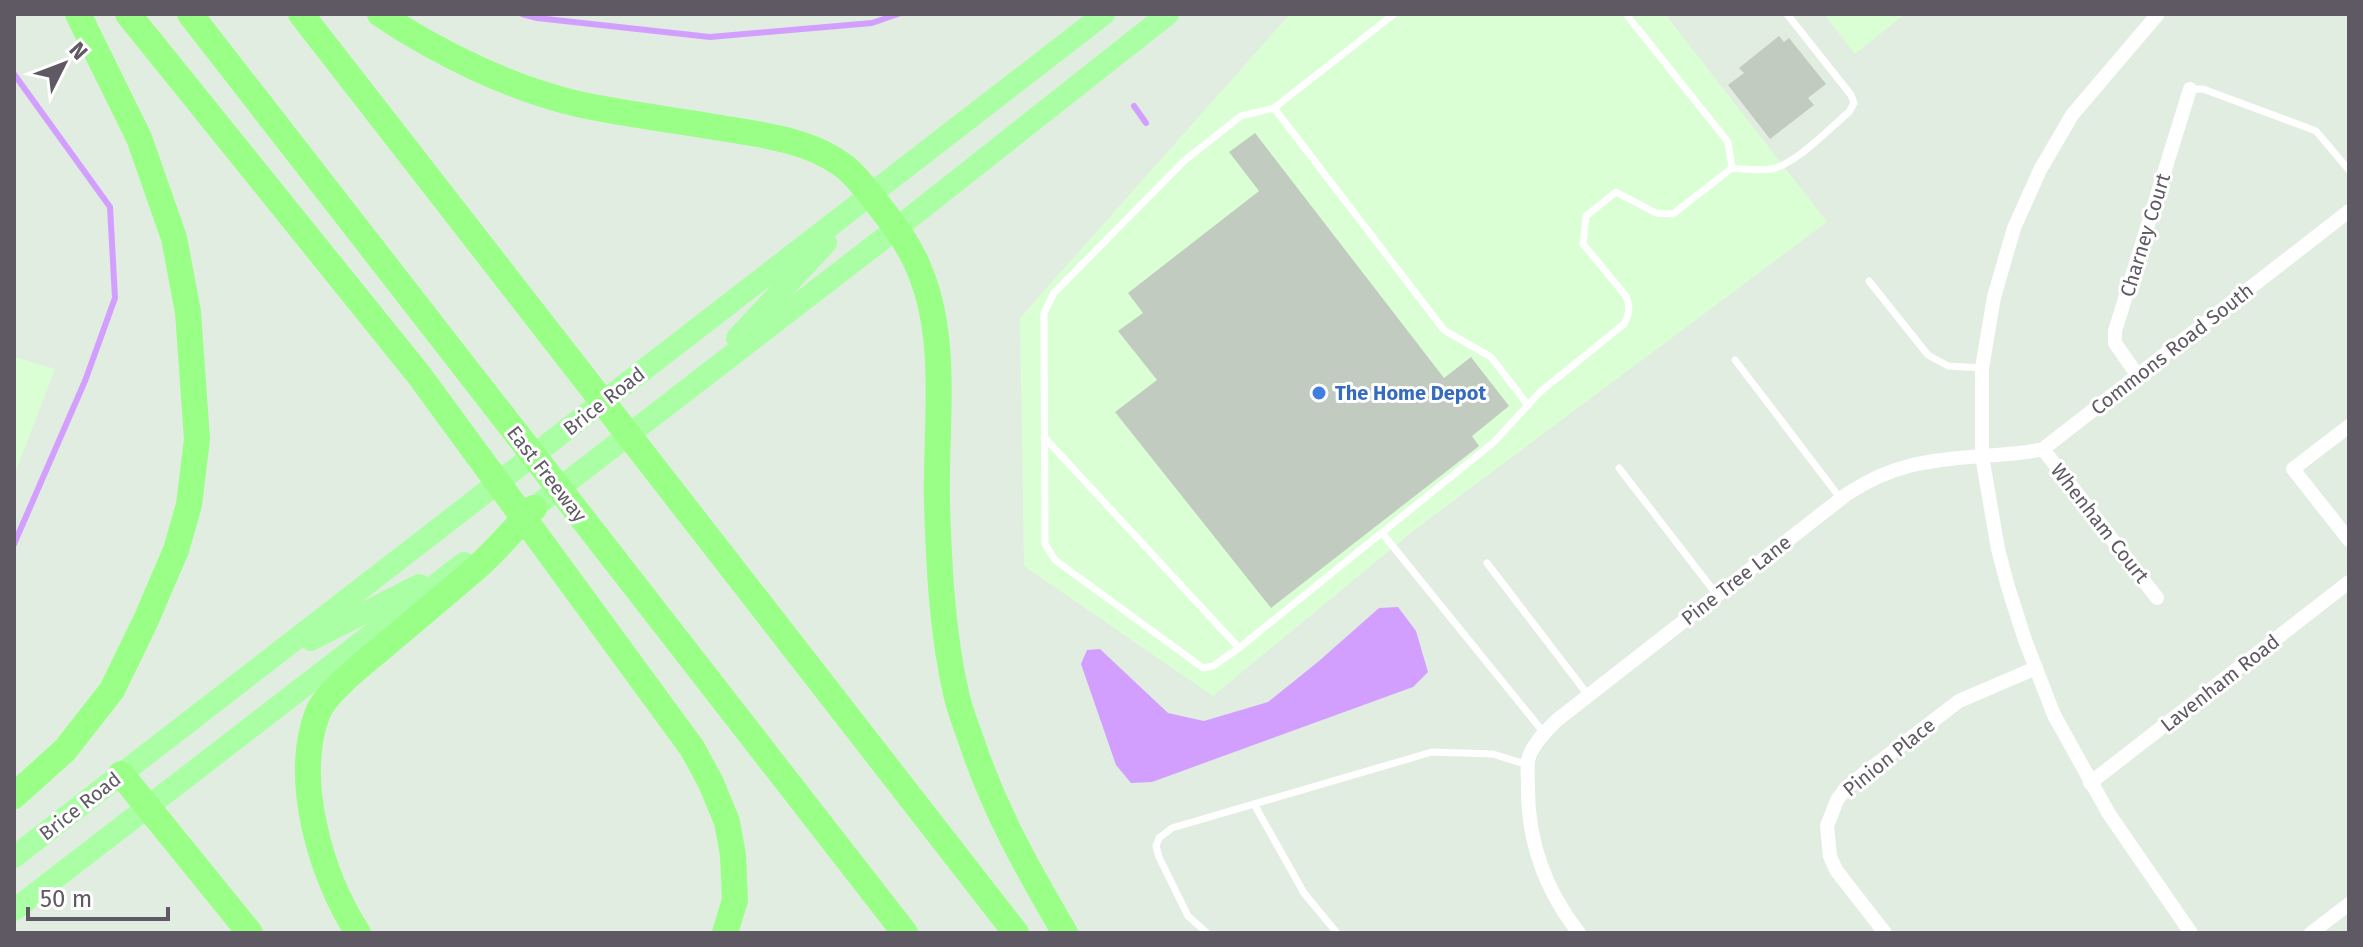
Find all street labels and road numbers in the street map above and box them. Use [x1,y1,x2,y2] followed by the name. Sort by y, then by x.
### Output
[2115,170,2175,300] street label: Charney Court
[2086,278,2258,420] street label: Commons Road South
[558,362,650,440] street label: Brice Road
[502,421,592,527] street label: East Freeway
[2046,458,2155,588] street label: Whenham Court
[1676,530,1796,630] street label: Pine Tree Lane
[2156,629,2284,737] street label: Lavenham Road
[1838,713,1940,801] street label: Pinion Place
[34,767,126,845] street label: Brice Road

